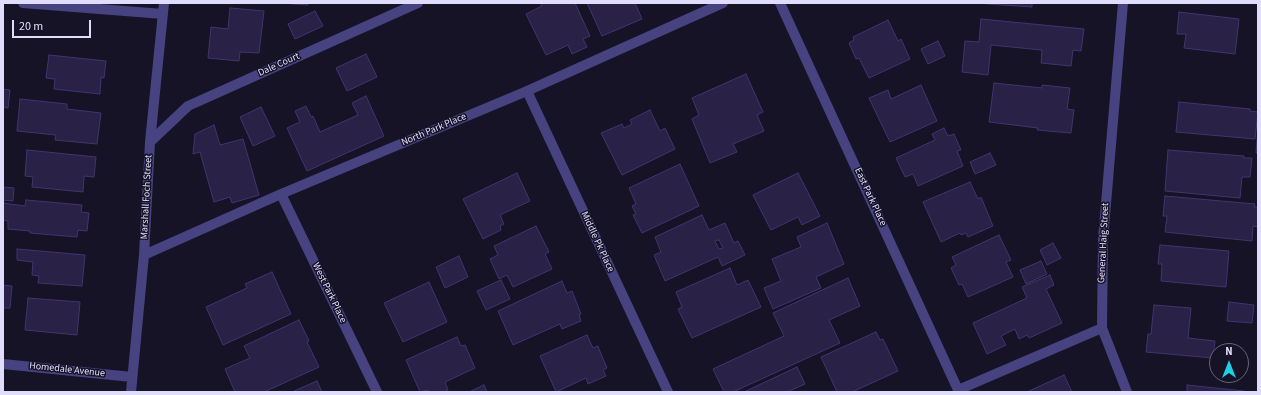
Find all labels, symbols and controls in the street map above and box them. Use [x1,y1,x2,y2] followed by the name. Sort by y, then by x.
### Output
[14,12,93,38] scale bar
[19,18,43,35] text: 20 m
[256,51,302,79] street label: Dale Court
[400,111,468,149] street label: North Park Place
[139,154,155,240] street label: Marshall Foch Street
[851,166,889,228] street label: East Park Place
[1096,202,1112,284] street label: General Haig Street
[578,210,616,274] street label: Middle Pk Place
[309,261,349,325] street label: West Park Place
[1209,343,1249,383] north arrow
[1225,344,1233,359] text: N
[29,360,105,380] street label: Homedale Avenue

